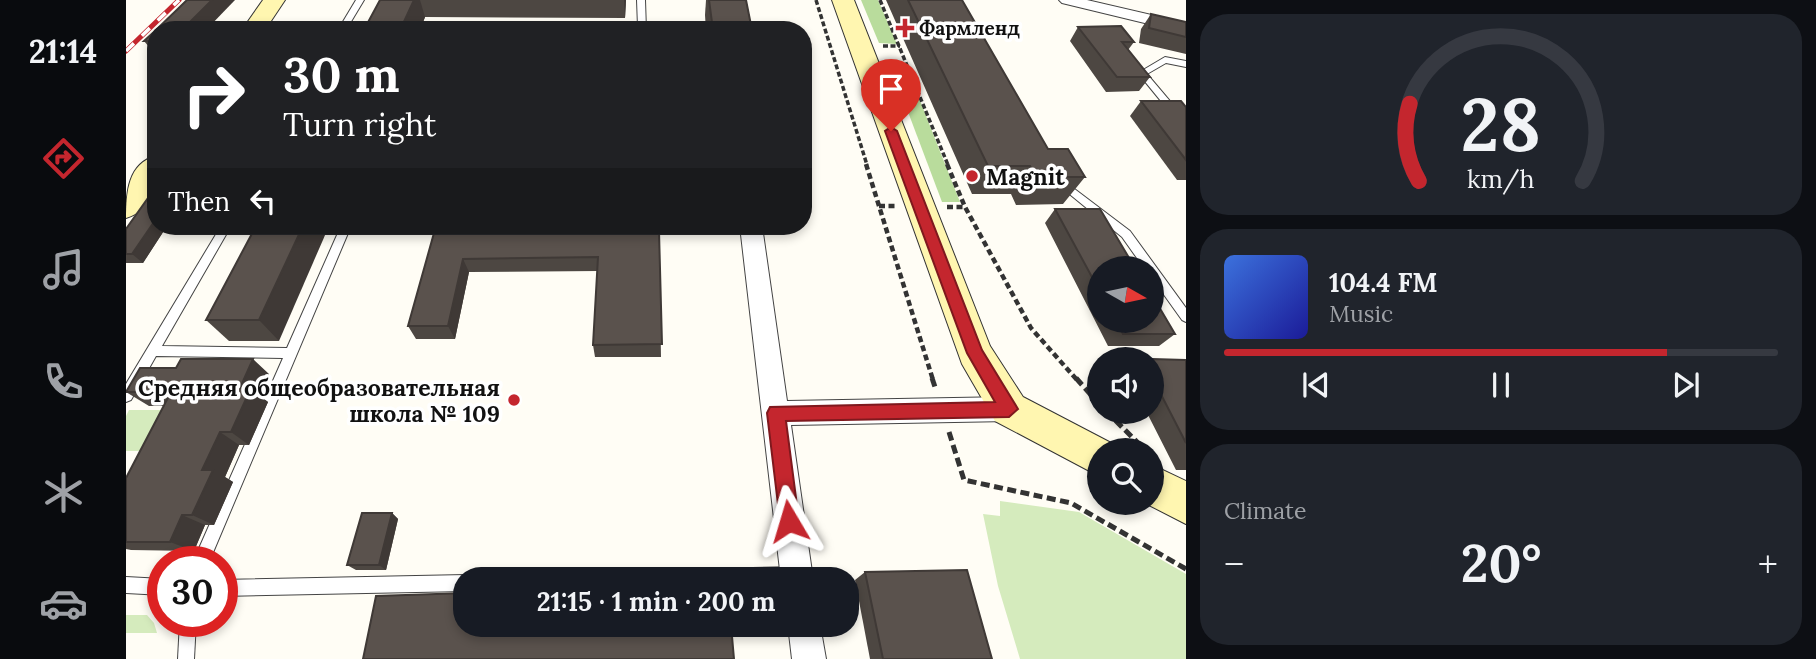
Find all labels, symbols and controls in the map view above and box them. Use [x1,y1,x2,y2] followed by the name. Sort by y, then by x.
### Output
[919,16,1020,40] place label: Фармленд
[897,20,913,36] marker: Фармленд
[29,31,97,72] text: 21:14
[283,43,400,105] text: 30 m
[168,49,259,140] icon: right
[861,59,921,131] pin
[872,70,910,108] icon: arrive
[1461,78,1541,171] text: 28
[283,104,436,145] text: Turn right
[39,134,88,183] icon: directions
[986,162,1065,191] place label: Magnit
[1467,162,1535,194] text: km/h
[964,168,980,184] marker: Magnit
[244,182,282,220] icon: left
[168,185,230,218] text: Then
[39,245,88,294] icon: music
[1087,256,1164,332] north arrow
[1087,256,1164,515] map controls
[1329,266,1438,299] text: 104.4 FM
[1329,299,1393,328] text: Music
[1087,347,1164,424] button: sound
[39,357,88,406] icon: phone
[1297,366,1335,404] icon: previous
[1482,366,1520,404] icon: pause
[1667,366,1705,404] icon: next
[138,373,500,428] place label: Средняя общеобразовательная школа № 109
[506,392,522,408] marker: Средняя общеобразовательная школа № 109
[1087,438,1164,515] button: search
[39,468,88,517] icon: climate
[752,484,826,558] position arrow
[1224,496,1306,525] text: Climate
[1461,530,1541,596] text: 20°
[1224,540,1244,588] text: −
[1758,540,1778,588] text: +
[147,546,238,637] speed limit sign: 30
[39,579,88,628] icon: car
[537,585,775,618] text: 21:15 · 1 min · 200 m

